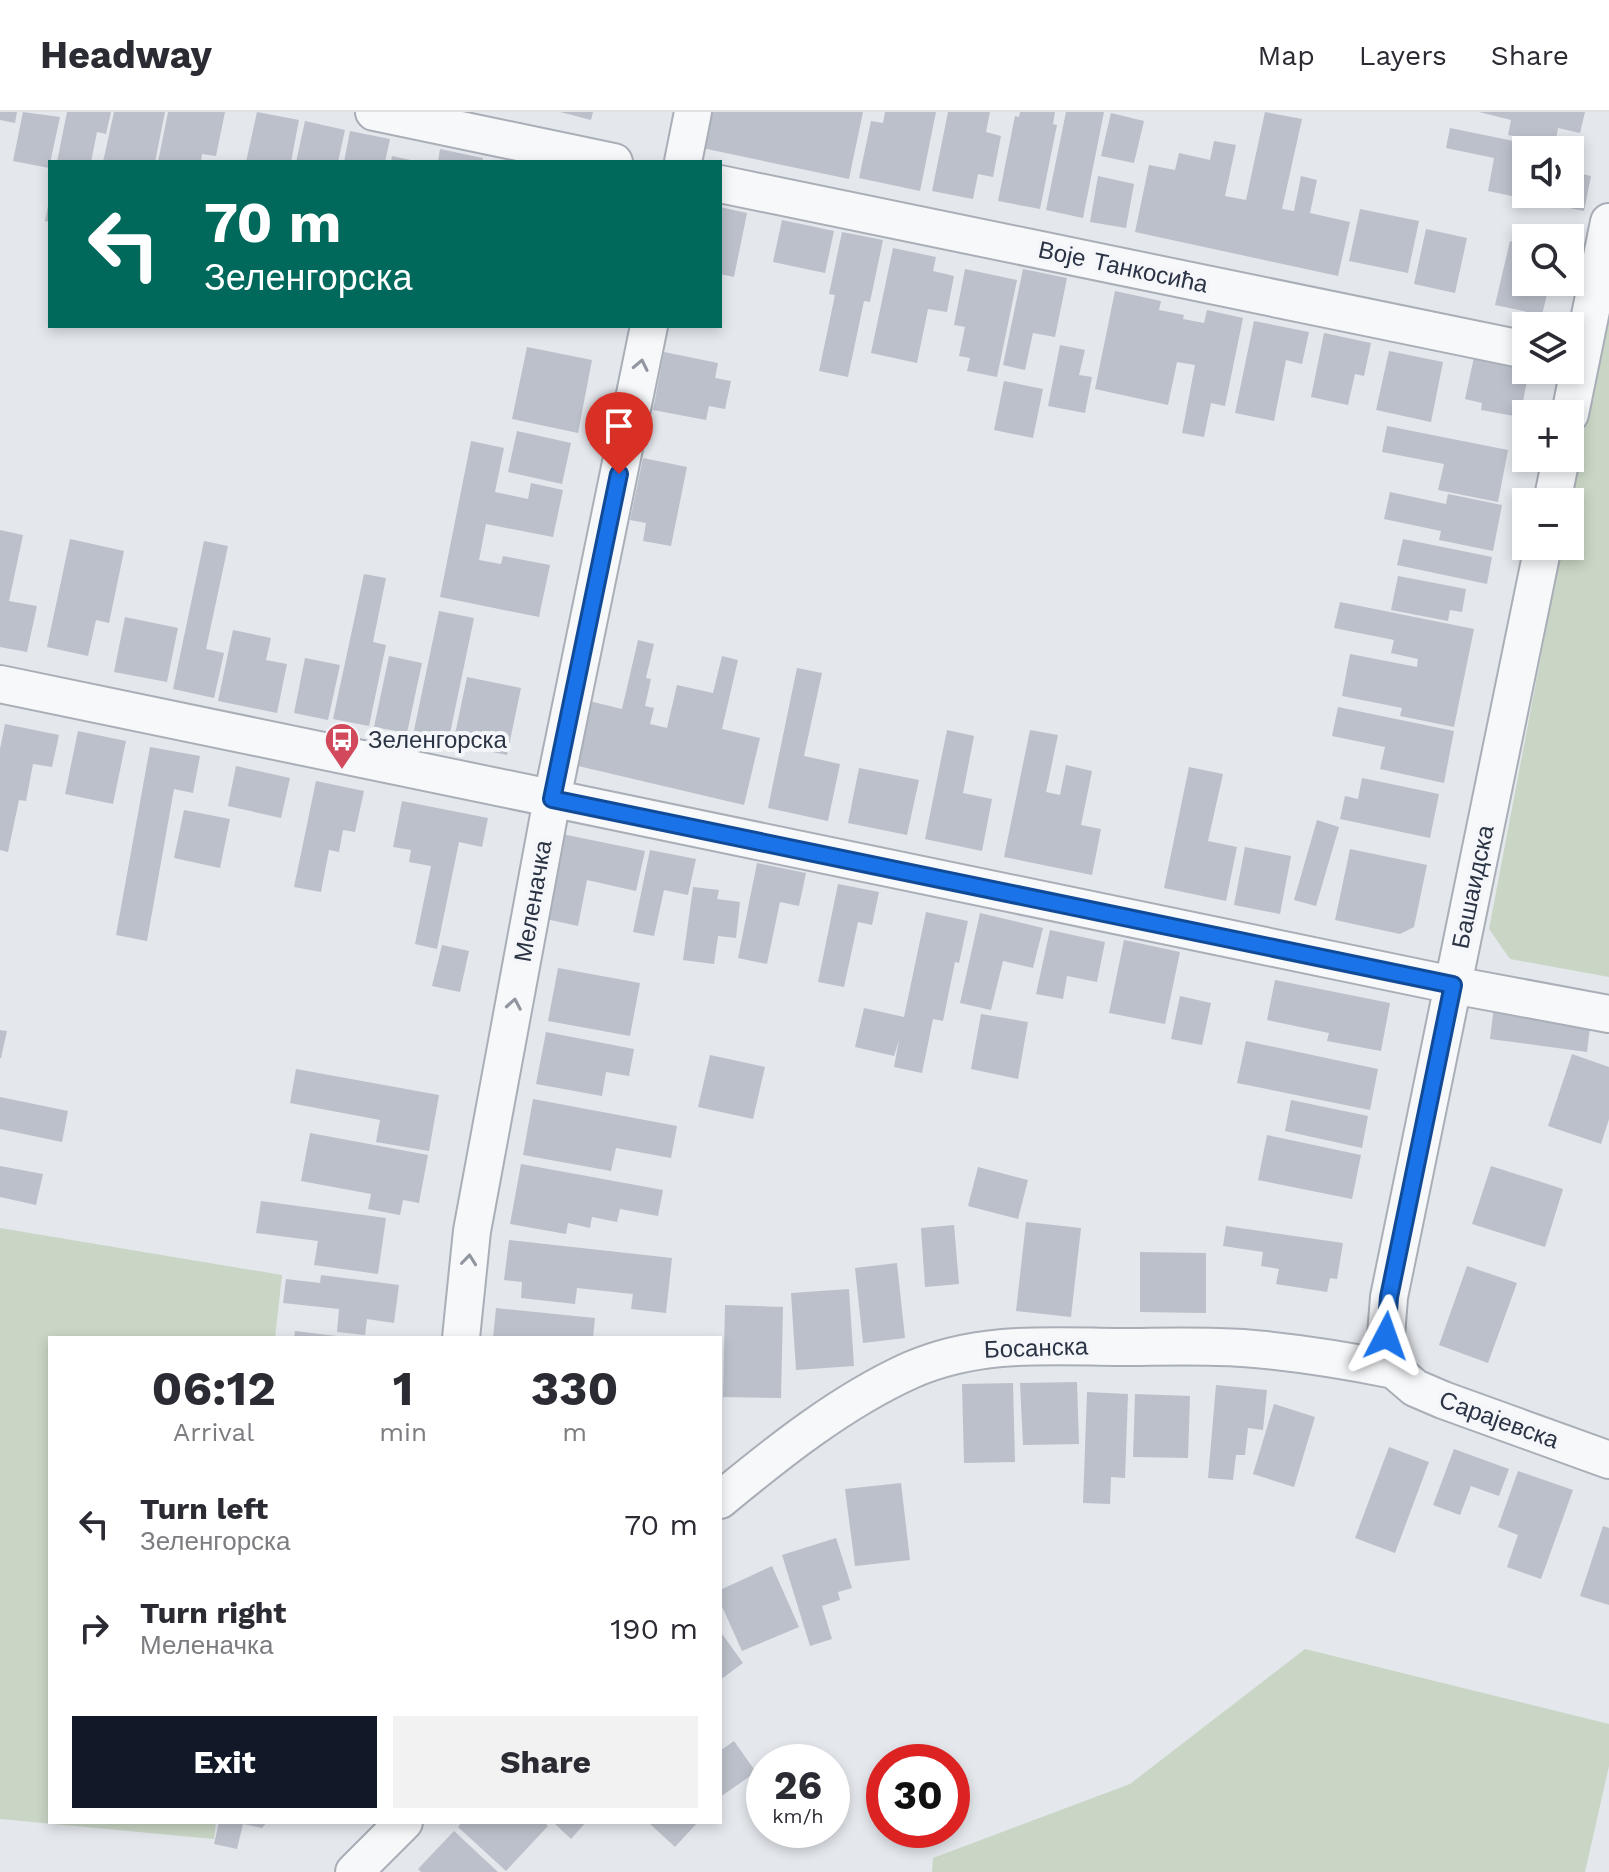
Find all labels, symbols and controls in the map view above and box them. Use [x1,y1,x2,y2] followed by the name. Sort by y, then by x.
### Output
[40,33,212,77] text: Headway
[1258,39,1315,72] text: Map
[1359,39,1447,72] text: Layers
[1491,39,1569,72] text: Share
[1512,136,1584,560] map controls
[1512,136,1584,208] button: sound
[204,190,341,256] text: 70 m
[72,192,176,296] icon: left
[1512,224,1584,296] button: search
[1036,235,1211,299] street label: Воје Танкосића
[204,257,412,299] text: Зеленгорска
[1512,312,1584,384] button: layers
[632,359,649,372] one-way arrow
[585,392,653,474] pin
[1512,400,1584,472] button: +
[597,404,641,448] icon: arrive
[1512,488,1584,560] button: −
[323,721,361,771] bus stop icon: Зеленгорска
[368,726,508,754] place label: Зеленгорска
[1446,822,1500,951] street label: Башаидска
[509,837,558,964] street label: Меленачка
[505,998,522,1012] one-way arrow
[461,1253,478,1266] one-way arrow
[1344,1294,1428,1378] position arrow
[984,1332,1089,1364] street label: Босанска
[152,1360,276,1417] text: 06:12
[393,1360,414,1417] text: 1
[531,1360,618,1417] text: 330
[1435,1385,1563,1455] street label: Сарајевска
[173,1417,254,1447] text: Arrival
[379,1417,427,1447] text: min
[562,1417,587,1447] text: m
[140,1491,268,1526] text: Turn left
[72,1502,116,1546] icon: left
[624,1507,698,1542] text: 70 m
[140,1526,291,1556] text: Зеленгорска
[140,1595,286,1630] text: Turn right
[72,1606,116,1650] icon: right
[610,1611,698,1646] text: 190 m
[140,1630,273,1660] text: Меленачка
[72,1716,377,1808] button: Exit
[393,1716,698,1808] button: Share
[866,1744,970,1848] speed limit sign: 30
[774,1762,822,1809] text: 26
[772,1804,824,1828] text: km/h

